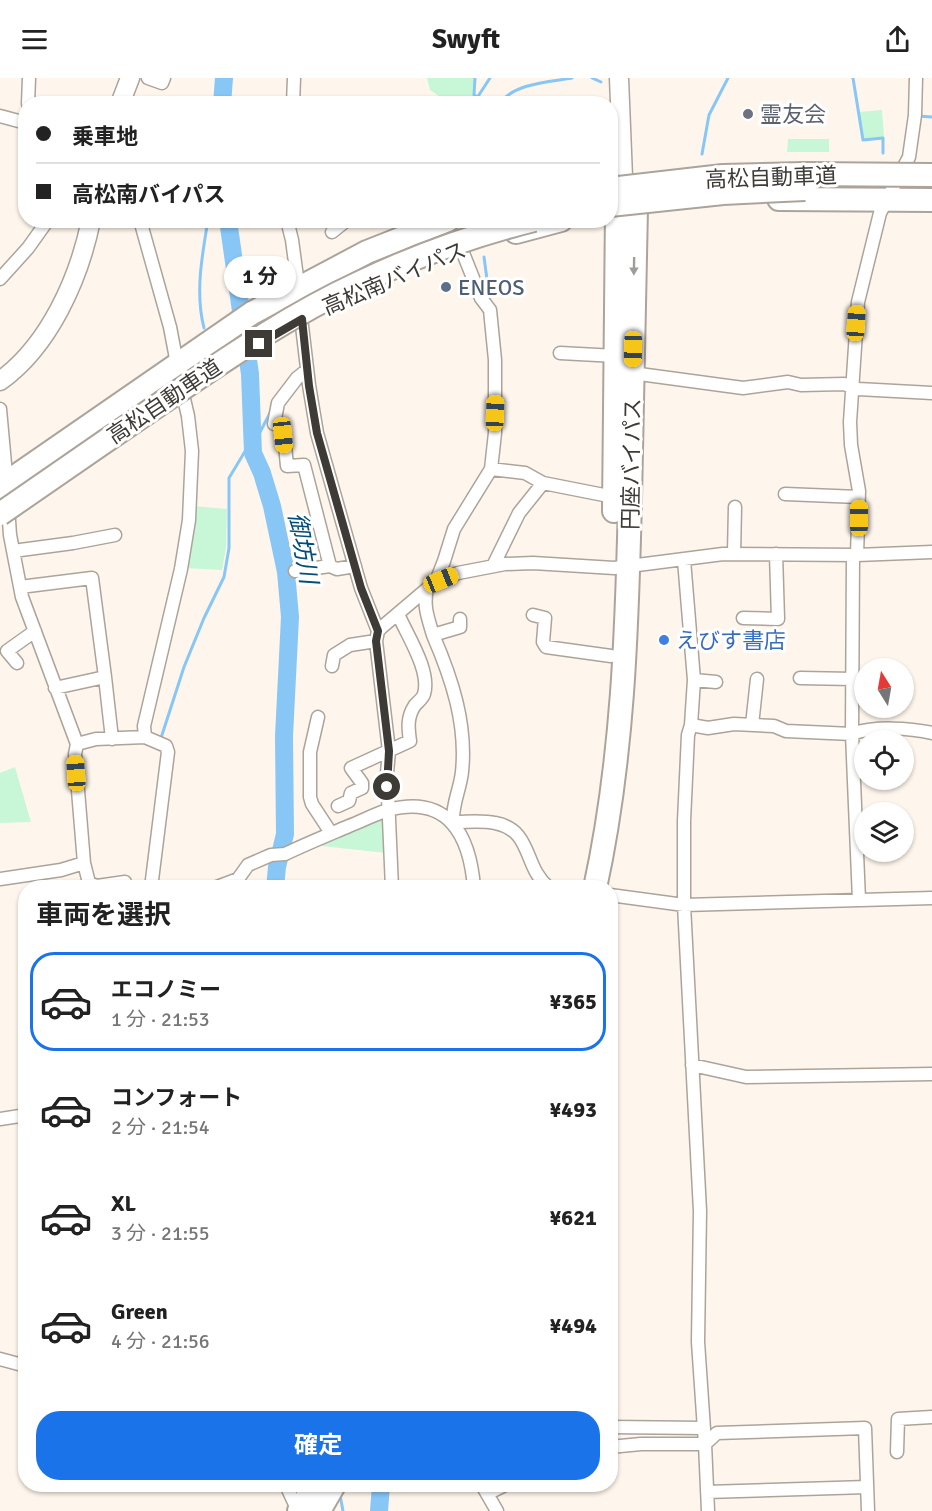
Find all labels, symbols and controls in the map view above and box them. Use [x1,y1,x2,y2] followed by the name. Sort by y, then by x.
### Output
[18,23,51,56] icon: menu
[432,23,500,56] text: Swyft
[881,23,914,56] icon: share
[760,101,826,128] place label: 霊友会
[741,107,755,121] marker: 霊友会
[72,123,138,150] text: 乗車地
[705,162,837,193] street label: 高松自動車道
[72,181,226,208] text: 高松南バイパス
[318,236,470,321] street label: 高松南バイパス
[223,257,295,299] callout: 1 分
[630,257,639,276] one-way arrow
[242,264,278,289] text: 1 分
[458,274,524,301] place label: ENEOS
[439,280,453,294] marker: ENEOS
[846,304,866,342] car
[245,330,272,357] route end
[624,331,642,367] car
[102,353,227,450] street label: 高松自動車道
[485,395,505,431] car
[617,398,646,530] street label: 円座バイパス
[272,416,294,454] car
[850,500,868,536] car
[282,510,325,589] water label: 御坊川
[421,565,461,595] car
[676,627,786,654] place label: えびす書店
[657,633,671,647] marker: えびす書店
[854,658,914,718] north arrow
[854,658,914,862] map controls
[854,730,914,790] button: locate
[66,754,86,792] car
[373,773,400,800] route start
[854,802,914,862] button: layers
[36,899,171,932] text: 車両を選択
[39,975,93,1029] icon: car
[111,976,221,1003] text: エコノミー
[549,988,597,1015] text: ¥365
[111,1007,210,1032] text: 1 分 · 21:53
[39,1083,93,1137] icon: car
[111,1084,242,1111] text: コンフォート
[549,1096,597,1123] text: ¥493
[111,1115,210,1140] text: 2 分 · 21:54
[111,1190,136,1217] text: XL
[39,1191,93,1245] icon: car
[549,1204,597,1231] text: ¥621
[111,1221,210,1246] text: 3 分 · 21:55
[111,1298,168,1325] text: Green
[39,1299,93,1353] icon: car
[549,1312,597,1339] text: ¥494
[111,1329,210,1354] text: 4 分 · 21:56
[36,1411,600,1480] button: 確定

